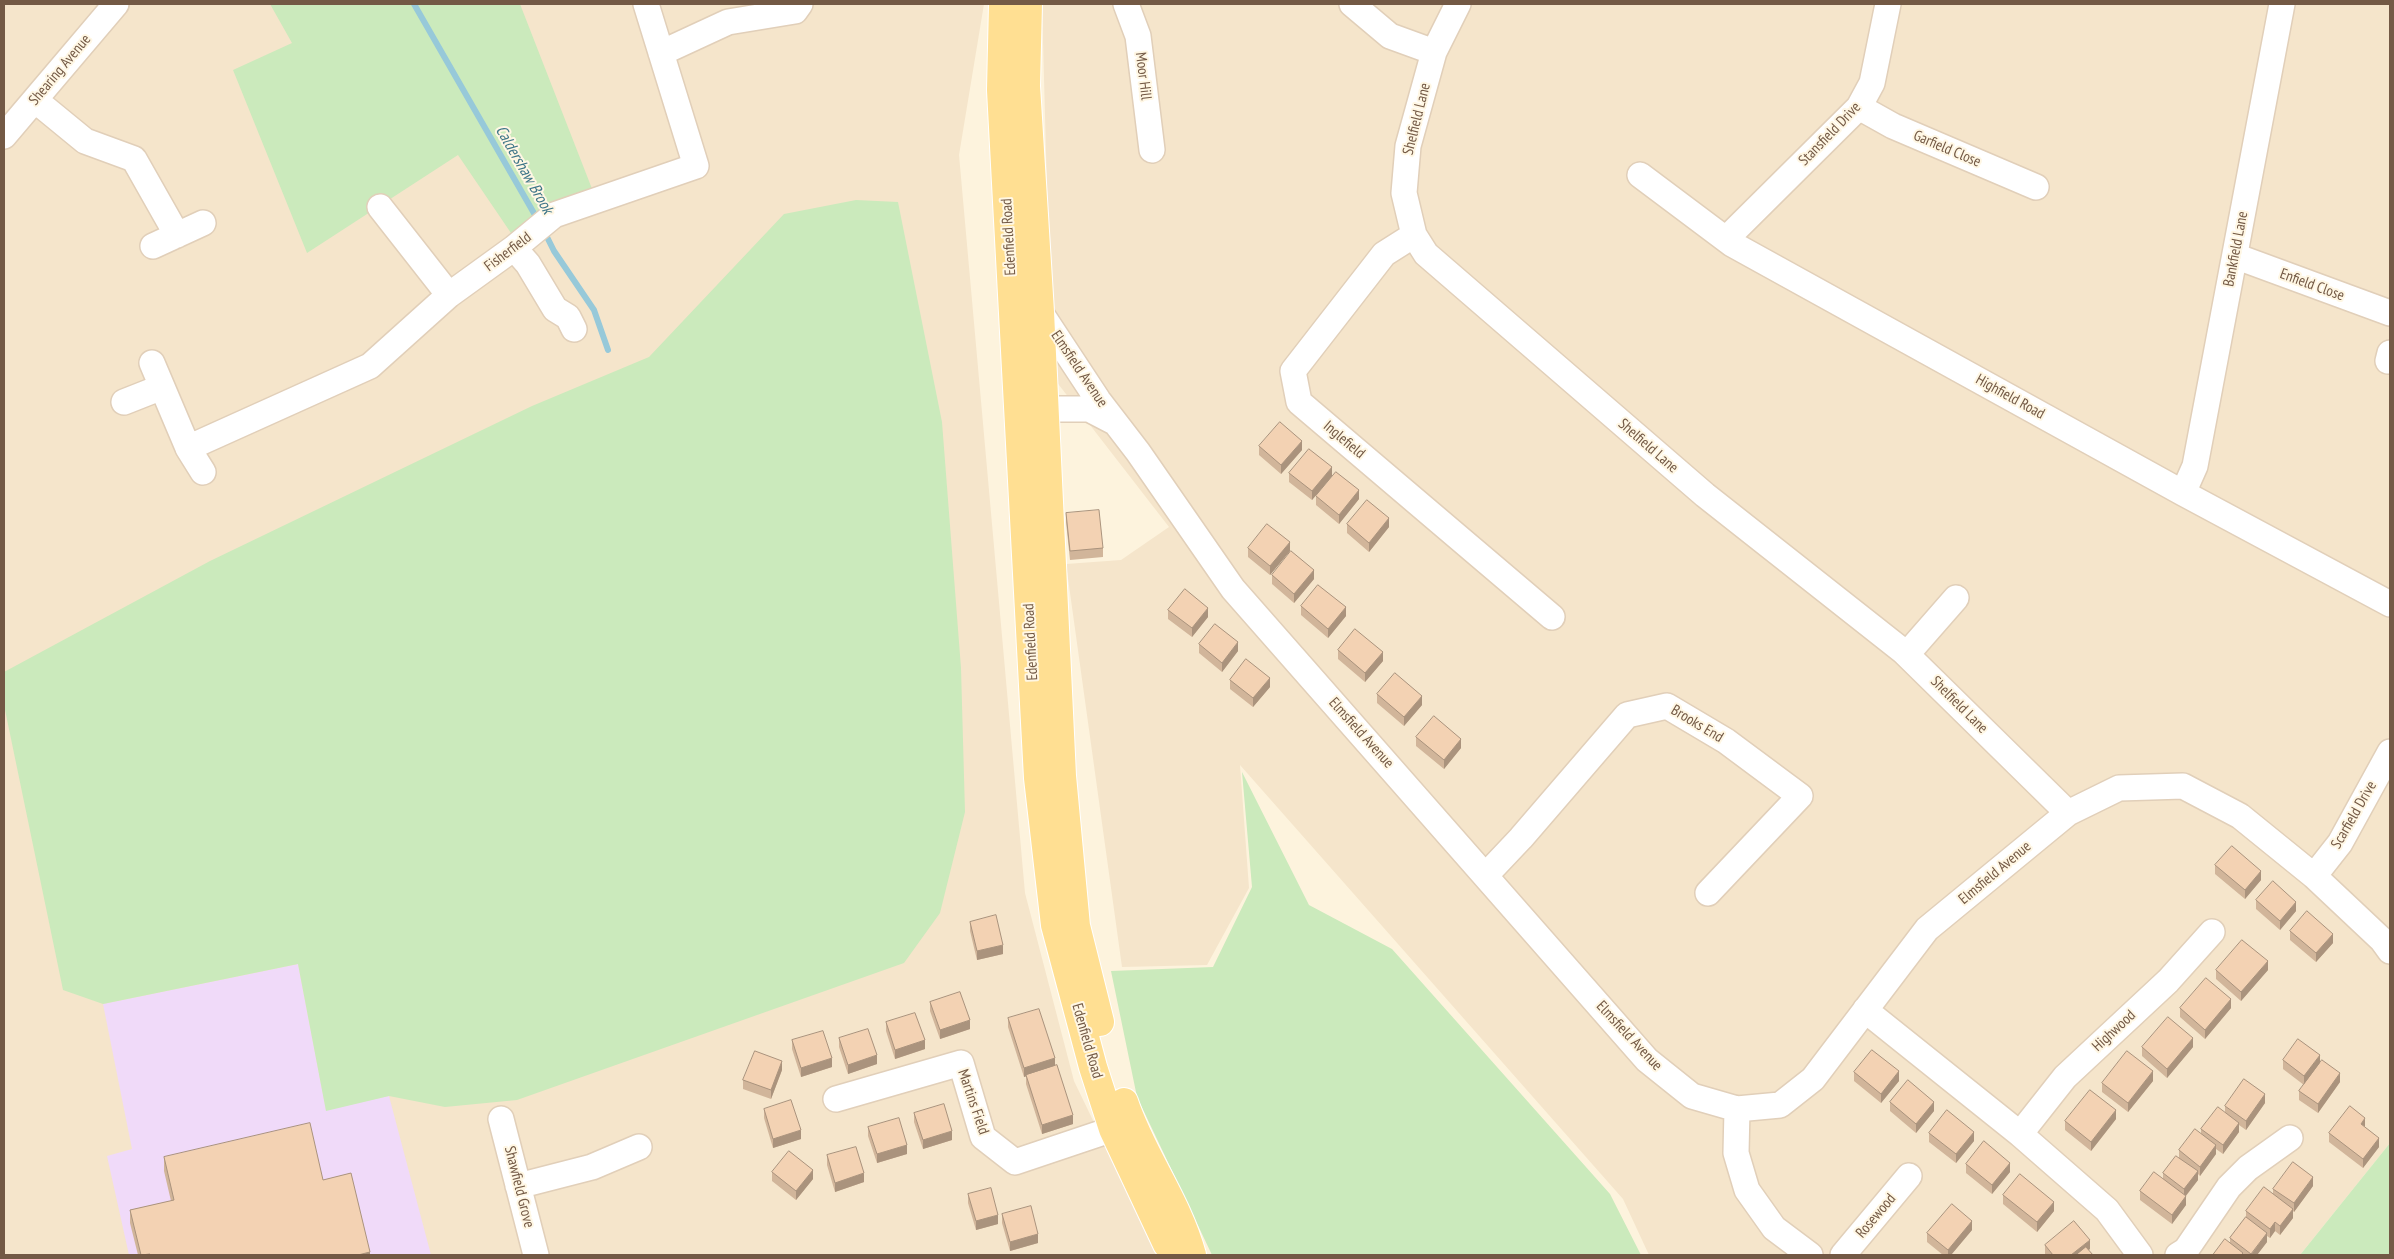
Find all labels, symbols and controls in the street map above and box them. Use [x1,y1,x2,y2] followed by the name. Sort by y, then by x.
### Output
[25,31,95,109] street label: Shearing Avenue
[1131,51,1155,101] street label: Moor Hill
[1399,81,1435,157] street label: Shelfield Lane
[1795,98,1865,170] street label: Stansfield Drive
[491,122,557,218] water label: Caldershaw Brook
[1911,127,1983,171] street label: Garfield Close
[998,198,1020,276] street label: Edenfield Road
[2220,210,2252,288] street label: Bankfield Lane
[481,229,535,275] street label: Fisherfield
[2277,265,2347,305] street label: Enfield Close
[1047,327,1111,411] street label: Elmsfield Avenue
[1972,371,2048,423] street label: Highfield Road
[1614,415,1682,477] street label: Shelfield Lane
[1319,417,1369,463] street label: Inglefield
[1020,603,1042,681] street label: Edenfield Road
[1927,673,1991,737] street label: Shelfield Lane
[1325,694,1397,772] street label: Elmsfield Avenue
[1668,701,1726,747] street label: Brooks End
[2327,778,2381,852] street label: Scarfield Drive
[1955,838,2035,908] street label: Elmsfield Avenue
[1592,997,1666,1075] street label: Elmsfield Avenue
[1068,1001,1106,1081] street label: Edenfield Road
[2089,1007,2139,1055] street label: Highwood
[953,1067,993,1137] street label: Martins Field
[500,1144,538,1230] street label: Shawfield Grove
[1852,1190,1900,1242] street label: Rosewood

